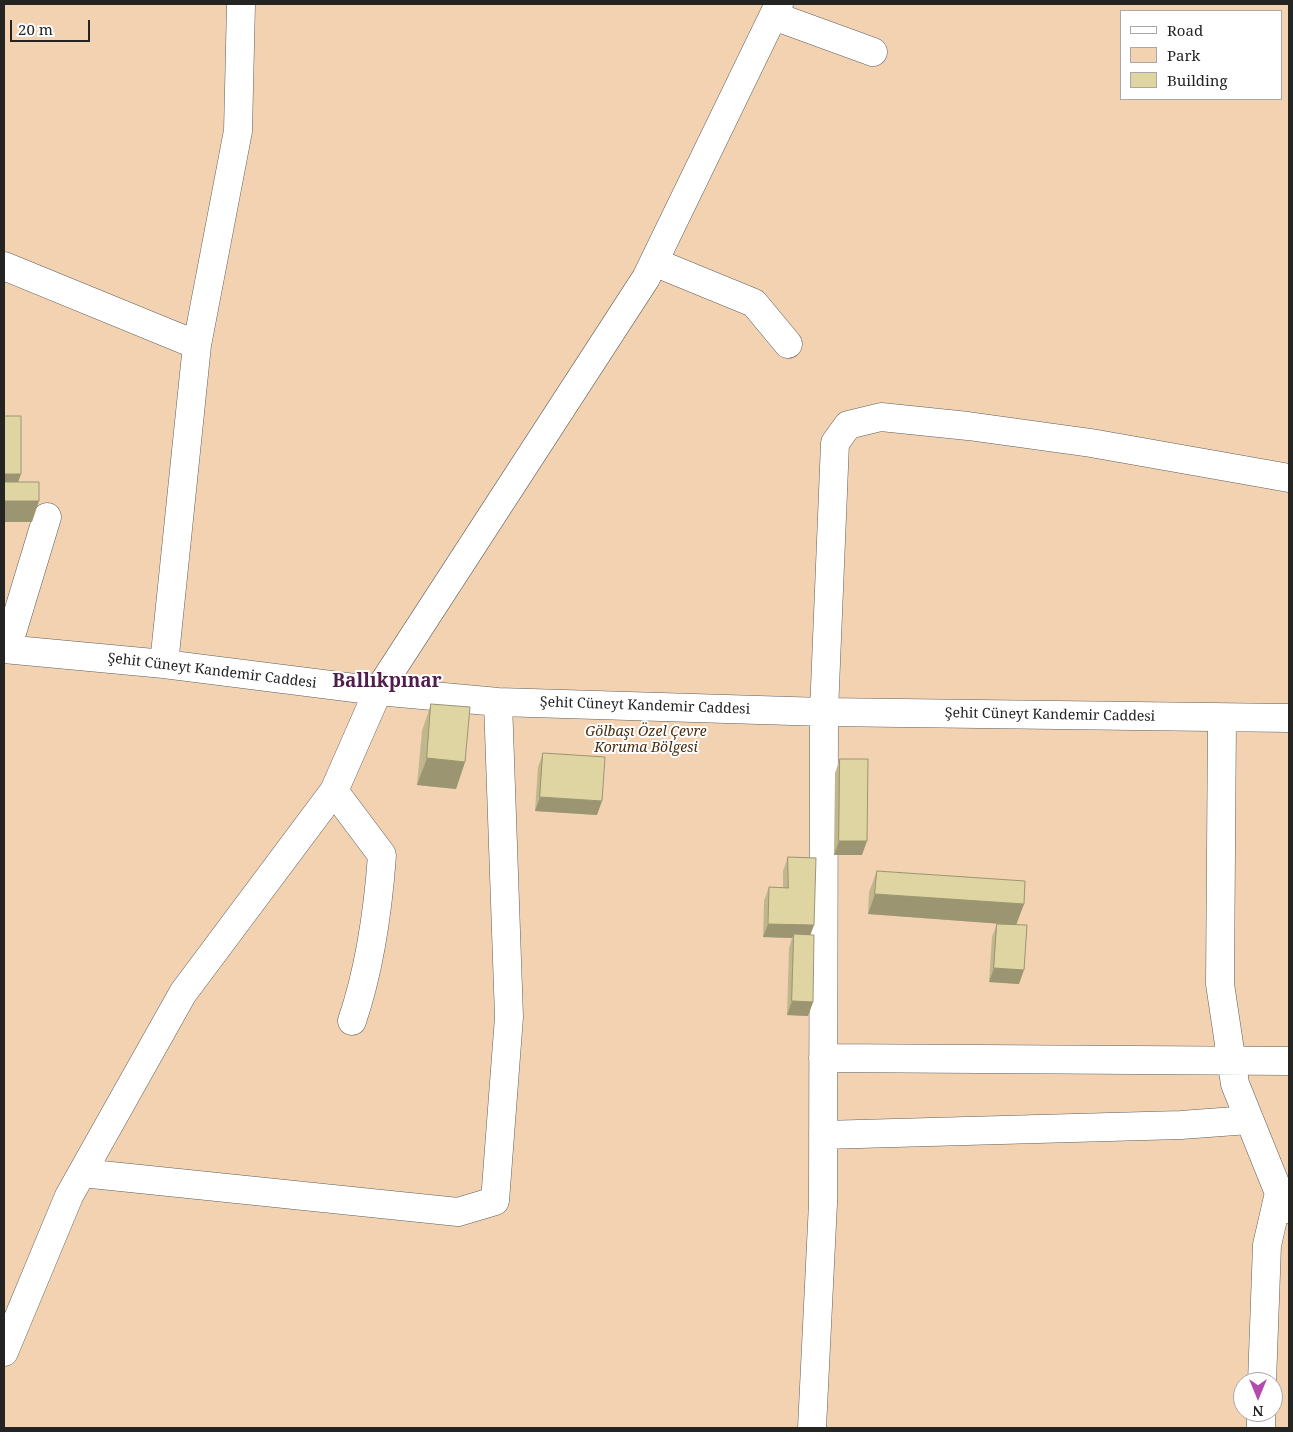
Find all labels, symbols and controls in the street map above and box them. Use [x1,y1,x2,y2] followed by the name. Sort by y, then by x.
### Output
[12,10,92,42] scale bar
[1120,10,1283,100] legend
[18,19,53,39] text: 20 m
[1167,20,1203,40] text: Road
[1167,45,1200,65] text: Park
[1167,70,1228,90] text: Building
[107,650,317,692] street label: Şehit Cüneyt Kandemir Caddesi
[332,671,442,693] district label: Ballıkpınar
[540,694,750,718] street label: Şehit Cüneyt Kandemir Caddesi
[945,705,1155,725] street label: Şehit Cüneyt Kandemir Caddesi
[585,724,707,756] park label: Gölbaşı Özel Çevre Koruma Bölgesi
[1233,1372,1283,1422] north arrow
[1252,1402,1264,1421] text: N

